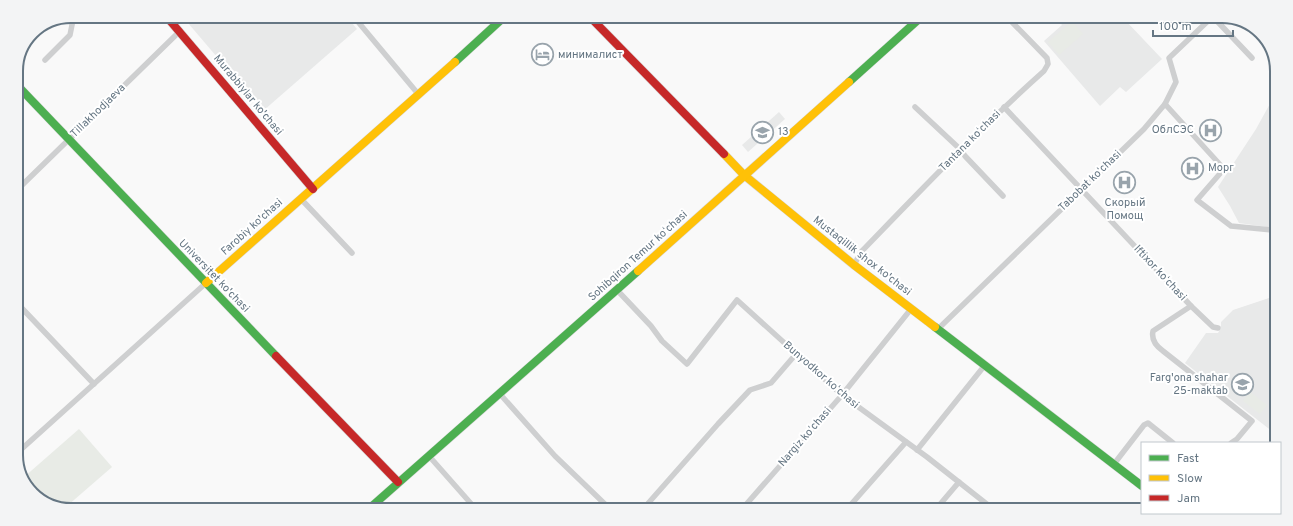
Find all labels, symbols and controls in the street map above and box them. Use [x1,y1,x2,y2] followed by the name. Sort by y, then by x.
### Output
[1153,12,1233,38] scale bar
[1159,19,1192,35] text: 100 m
[529,42,555,68] hotel icon: минималист
[558,48,622,62] place label: минималист
[210,52,286,138] street label: Murabbiylar ko'chasi
[67,81,129,141] street label: Tillakhodjaeva
[936,107,1004,175] street label: Tantana koʻchasi
[1197,117,1223,143] hospital icon: ОблСЭС
[750,119,776,145] school or university icon: 13
[1152,123,1194,137] place label: ОблСЭС
[778,125,789,139] place label: 13
[1056,147,1124,215] street label: Tabobat koʻchasi
[1179,155,1205,181] hospital icon: Морг
[1208,161,1234,175] place label: Морг
[1112,170,1138,196] hospital icon: Скорый Помощ
[218,196,286,258] street label: Farobiy ko'chasi
[1105,196,1145,223] place label: Скорый Помощ
[585,208,691,304] street label: Sohibqiron Temur koʻchasi
[810,213,914,299] street label: Mustaqillik shox ko'chasi
[175,236,253,316] street label: Universitet ko'chasi
[1131,242,1189,304] street label: Iftixor koʻchasi
[780,338,862,412] street label: Bunyodkor koʻchasi
[1150,371,1229,398] place label: Farg'ona shahar 25-maktab
[1230,371,1256,397] school or university icon: Farg'ona shahar 25-maktab
[775,404,835,470] street label: Nargiz koʻchasi
[1141,442,1281,514] legend
[1177,451,1199,467] text: Fast
[1177,471,1203,487] text: Slow
[1177,491,1200,507] text: Jam

